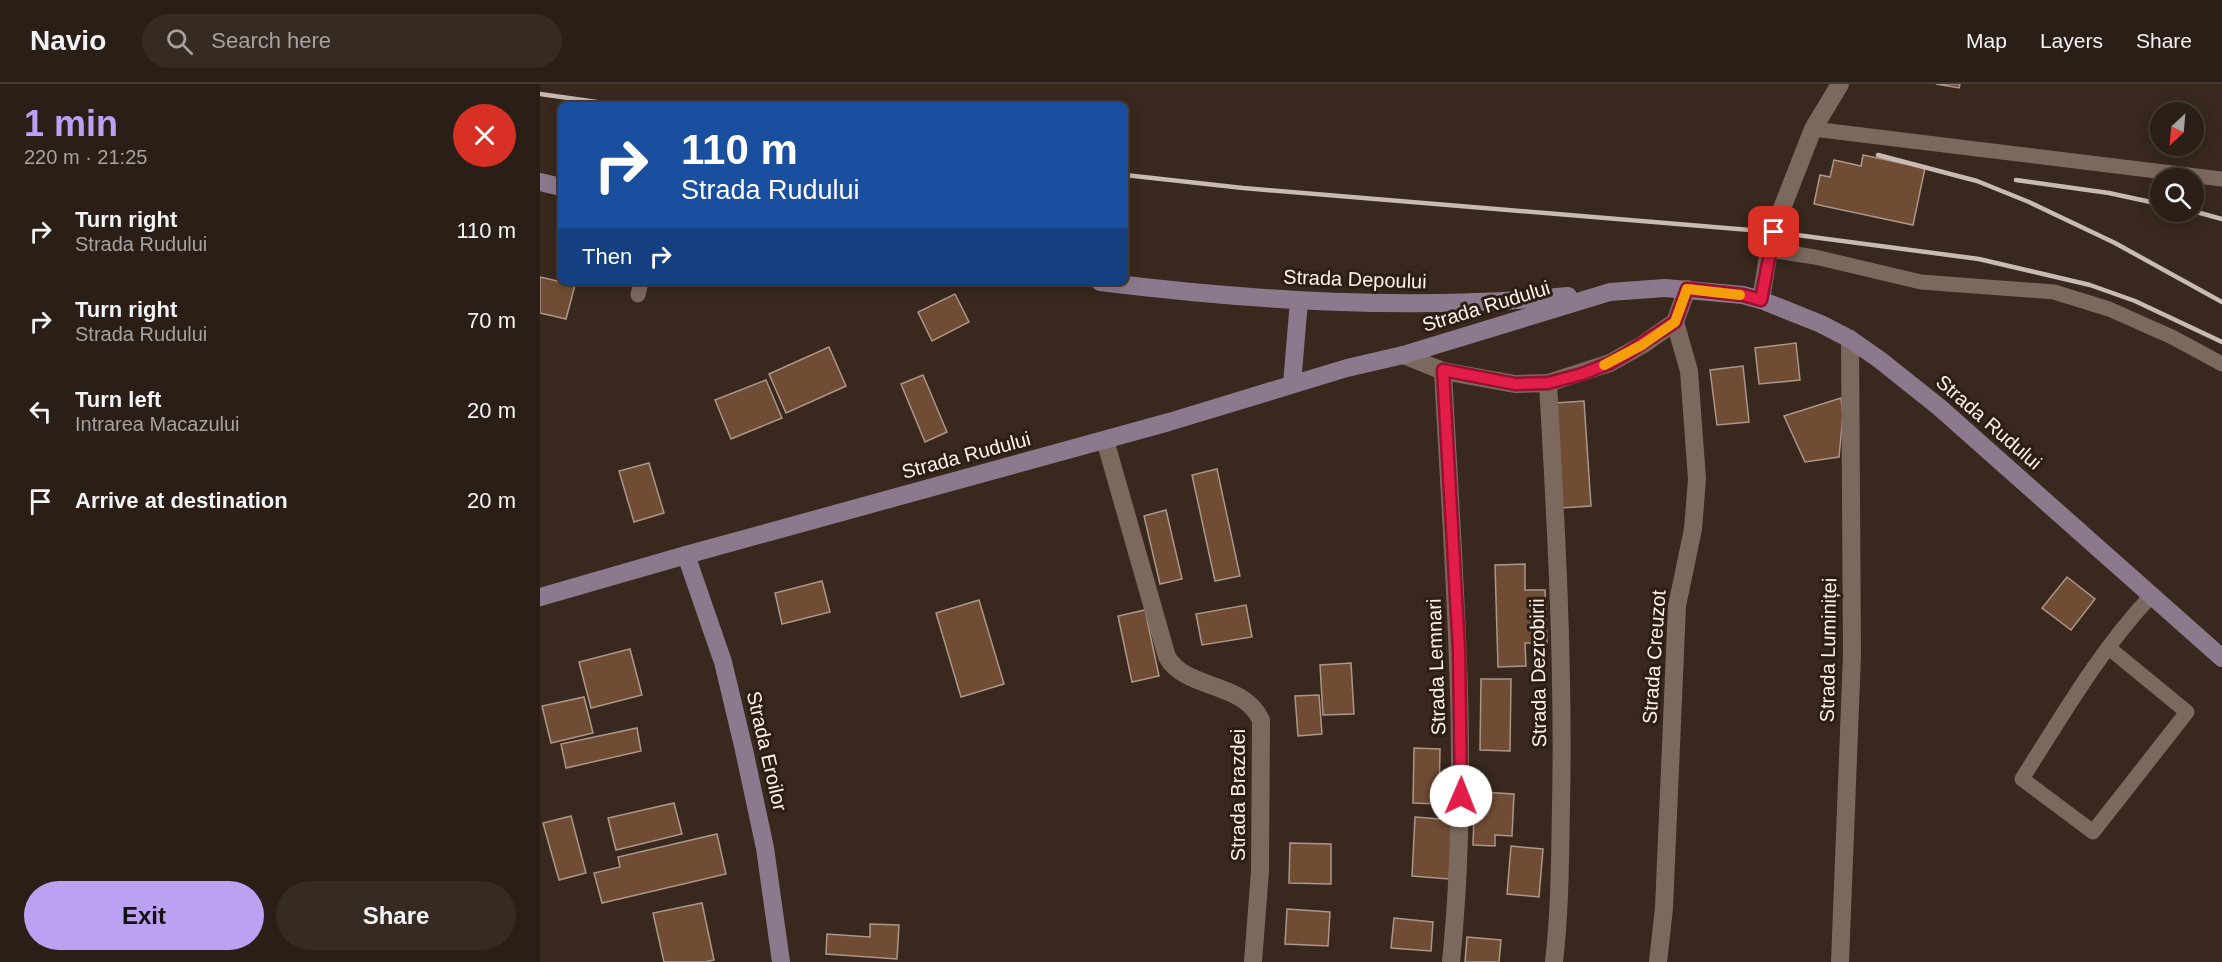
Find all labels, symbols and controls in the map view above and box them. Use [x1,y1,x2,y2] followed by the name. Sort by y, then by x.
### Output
[142,14,562,68] search box
[30,25,106,56] text: Navio
[163,25,196,58] icon: search
[211,28,331,53] text: Search here
[1966,29,2007,52] text: Map
[2040,29,2103,52] text: Layers
[2136,29,2192,52] text: Share
[2150,102,2204,156] north arrow
[2150,102,2204,222] map controls
[24,103,118,144] text: 1 min
[453,104,516,167] button: close
[582,126,660,204] icon: right
[681,126,798,173] text: 110 m
[24,146,147,168] text: 220 m · 21:25
[2150,168,2204,222] button: search
[681,175,860,205] text: Strada Rudului
[1748,206,1799,257] pin
[75,207,177,232] text: Turn right
[24,215,57,248] icon: right
[1757,215,1790,248] icon: arrive
[456,218,516,243] text: 110 m
[75,233,207,255] text: Strada Rudului
[644,240,677,273] icon: right
[582,244,632,269] text: Then
[1283,266,1427,292] street label: Strada Depoului
[1420,276,1552,336] street label: Strada Rudului
[75,297,177,322] text: Turn right
[24,305,57,338] icon: right
[467,308,516,333] text: 70 m
[75,323,207,345] text: Strada Rudului
[1932,370,2046,474] street label: Strada Rudului
[75,387,161,412] text: Turn left
[24,395,57,428] icon: left
[467,398,516,423] text: 20 m
[75,413,240,435] text: Intrarea Macazului
[899,427,1033,483] street label: Strada Rudului
[24,485,57,518] icon: arrive
[75,488,288,513] text: Arrive at destination
[467,488,516,513] text: 20 m
[1816,578,1840,722] street label: Strada Luminiței
[1638,589,1670,725] street label: Strada Creuzot
[1423,598,1449,736] street label: Strada Lemnari
[1526,598,1550,748] street label: Strada Dezrobirii
[743,689,792,813] street label: Strada Eroilor
[1227,729,1249,861] street label: Strada Brazdei
[1429,764,1493,828] position arrow
[24,881,264,950] button: Exit
[276,881,516,950] button: Share

